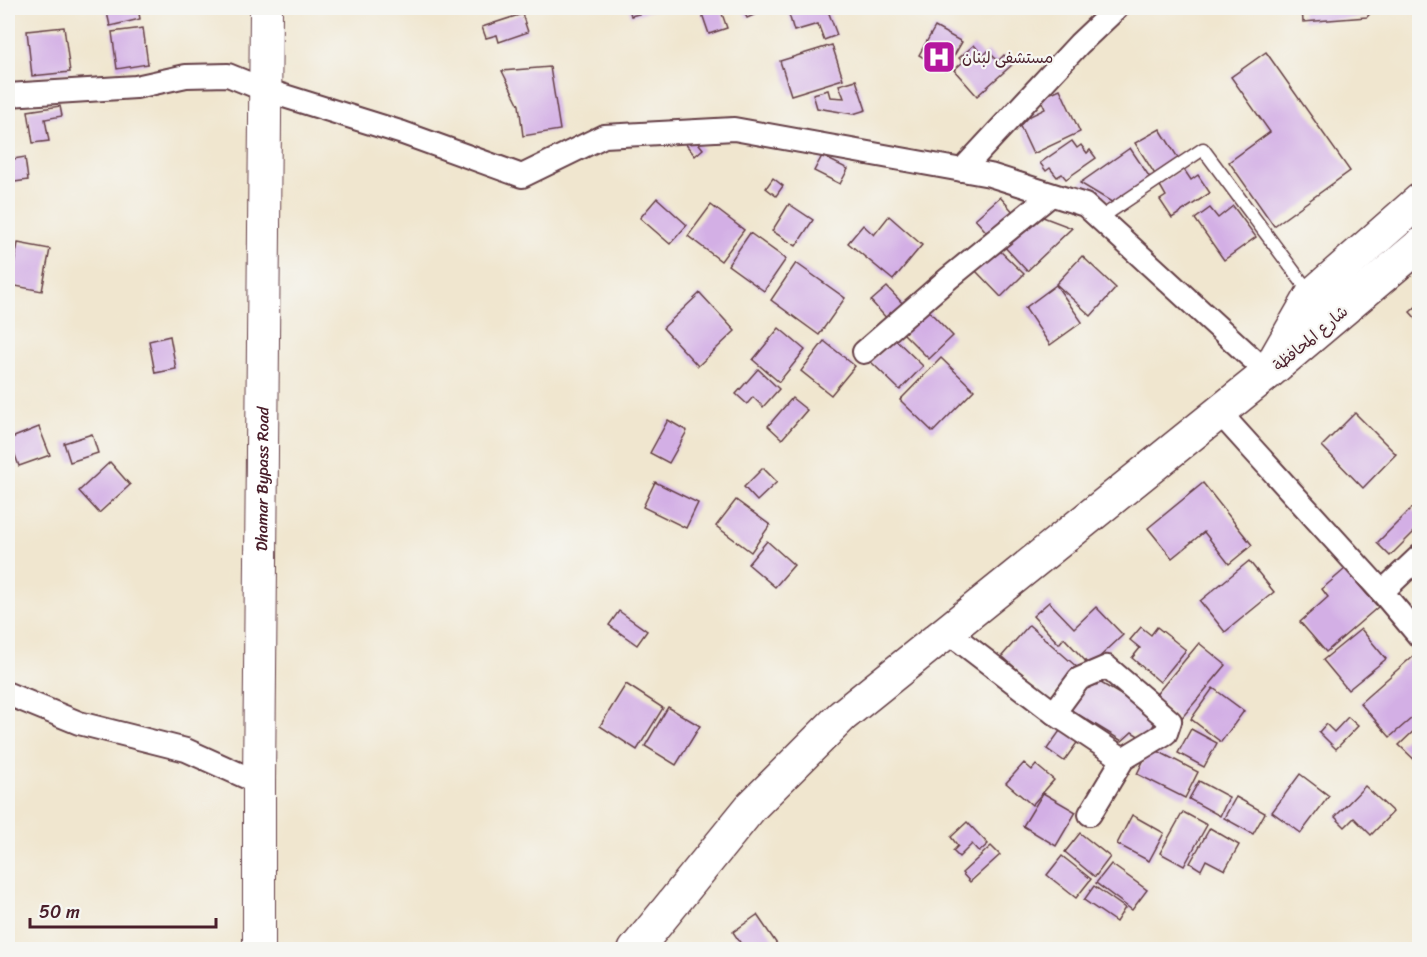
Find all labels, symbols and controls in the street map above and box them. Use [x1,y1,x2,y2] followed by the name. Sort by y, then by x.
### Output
[921,39,957,75] hospital icon: مستشفى لبنان
[962,43,1053,72] place label: مستشفى لبنان
[1266,298,1355,379] street label: شارع المحافظة
[247,405,277,551] street label: Dhamar Bypass Road
[30,891,216,929] scale bar
[39,896,80,928] text: 50 m

